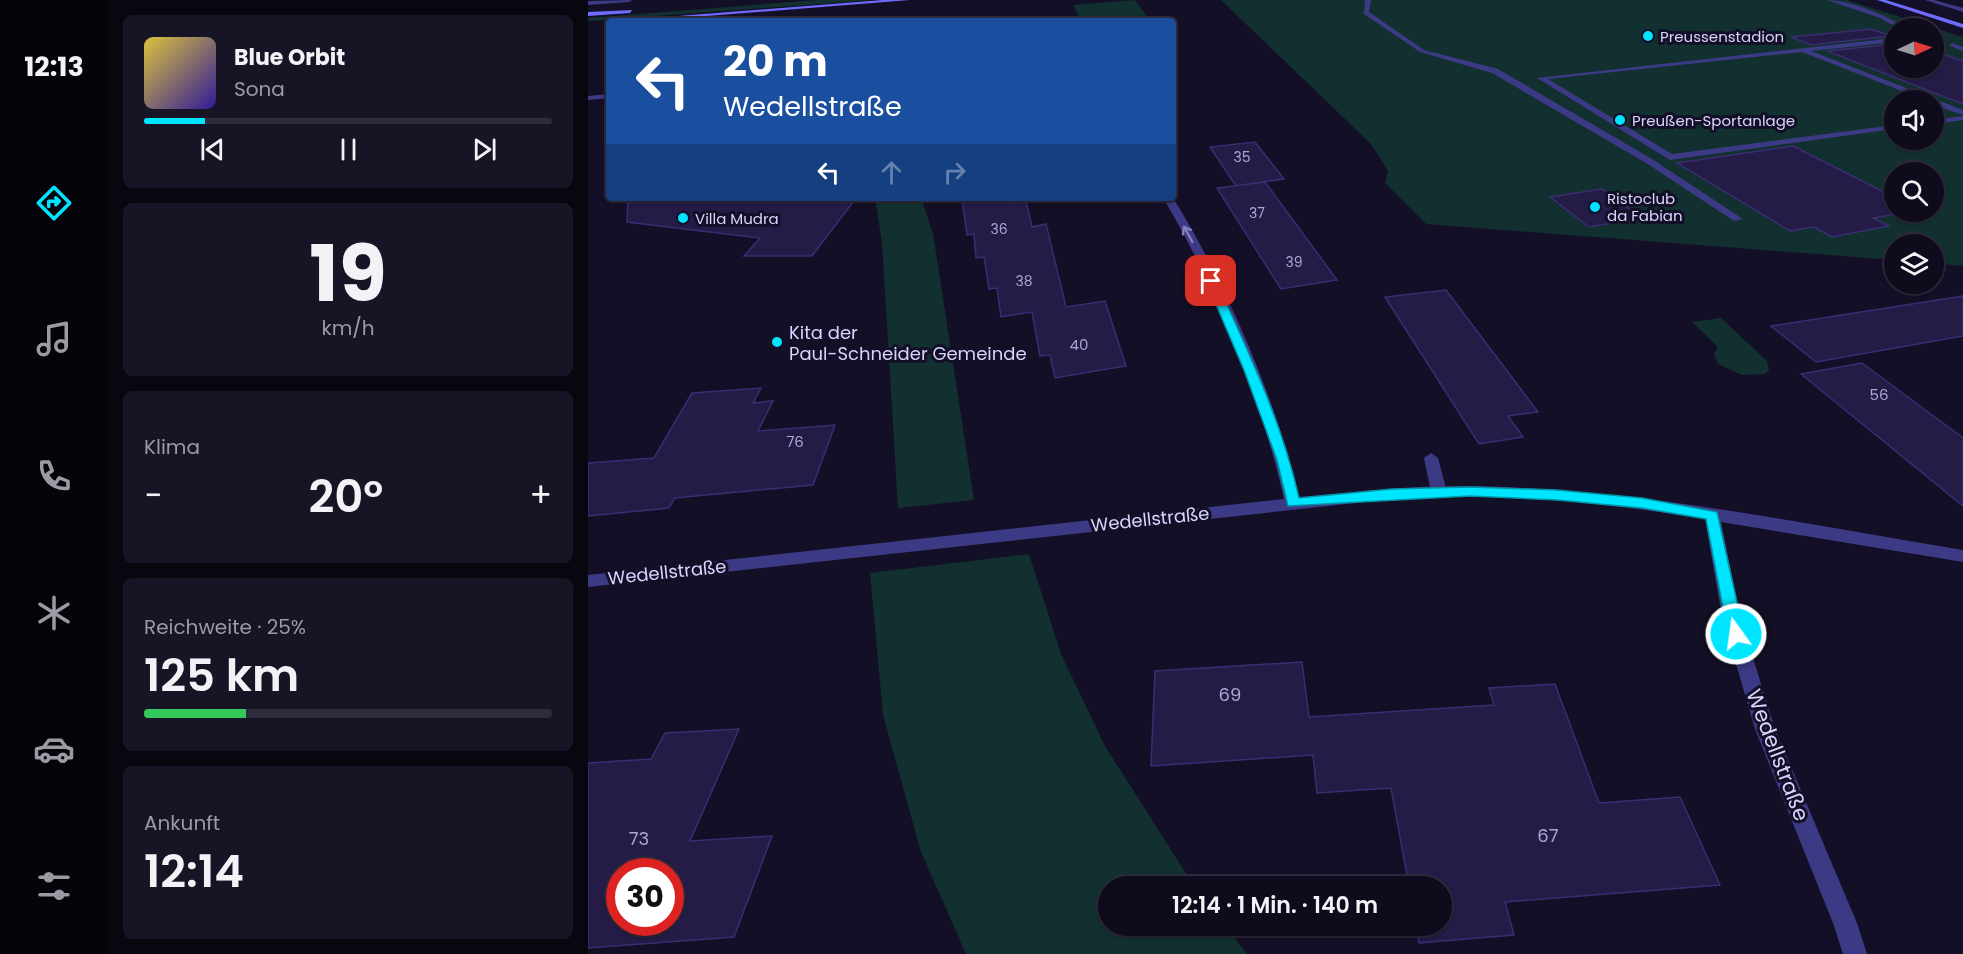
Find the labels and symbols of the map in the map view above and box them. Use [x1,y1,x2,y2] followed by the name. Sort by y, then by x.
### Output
[1884,18,1944,78] north arrow
[1660,26,1784,47] place label: Preussenstadion
[1641,29,1655,43] marker: Preussenstadion
[1632,110,1795,131] place label: Preußen-Sportanlage
[1613,113,1627,127] marker: Preußen-Sportanlage
[1233,147,1251,167] house number: 35
[1607,188,1683,226] place label: Ristoclub da Fabian
[1588,200,1602,214] marker: Ristoclub da Fabian
[1249,203,1265,223] house number: 37
[695,208,779,229] place label: Villa Mudra
[676,211,690,225] marker: Villa Mudra
[990,219,1008,239] house number: 36
[1182,226,1194,243] one-way arrow
[1285,252,1303,272] house number: 39
[1185,255,1236,306] pin
[1015,271,1033,291] house number: 38
[789,320,1027,366] place label: Kita der Paul-Schneider Gemeinde
[1070,334,1088,355] house number: 40
[770,335,784,349] marker: Kita der Paul-Schneider Gemeinde
[1870,384,1888,405] house number: 56
[786,431,804,452] house number: 76
[1089,500,1211,538] street label: Wedellstraße
[606,553,728,591] street label: Wedellstraße
[1704,602,1768,666] position arrow
[1219,682,1241,707] house number: 69
[1740,685,1816,825] street label: Wedellstraße
[1537,823,1559,848] house number: 67
[629,826,649,851] house number: 73
[606,858,684,936] speed limit sign: 30

